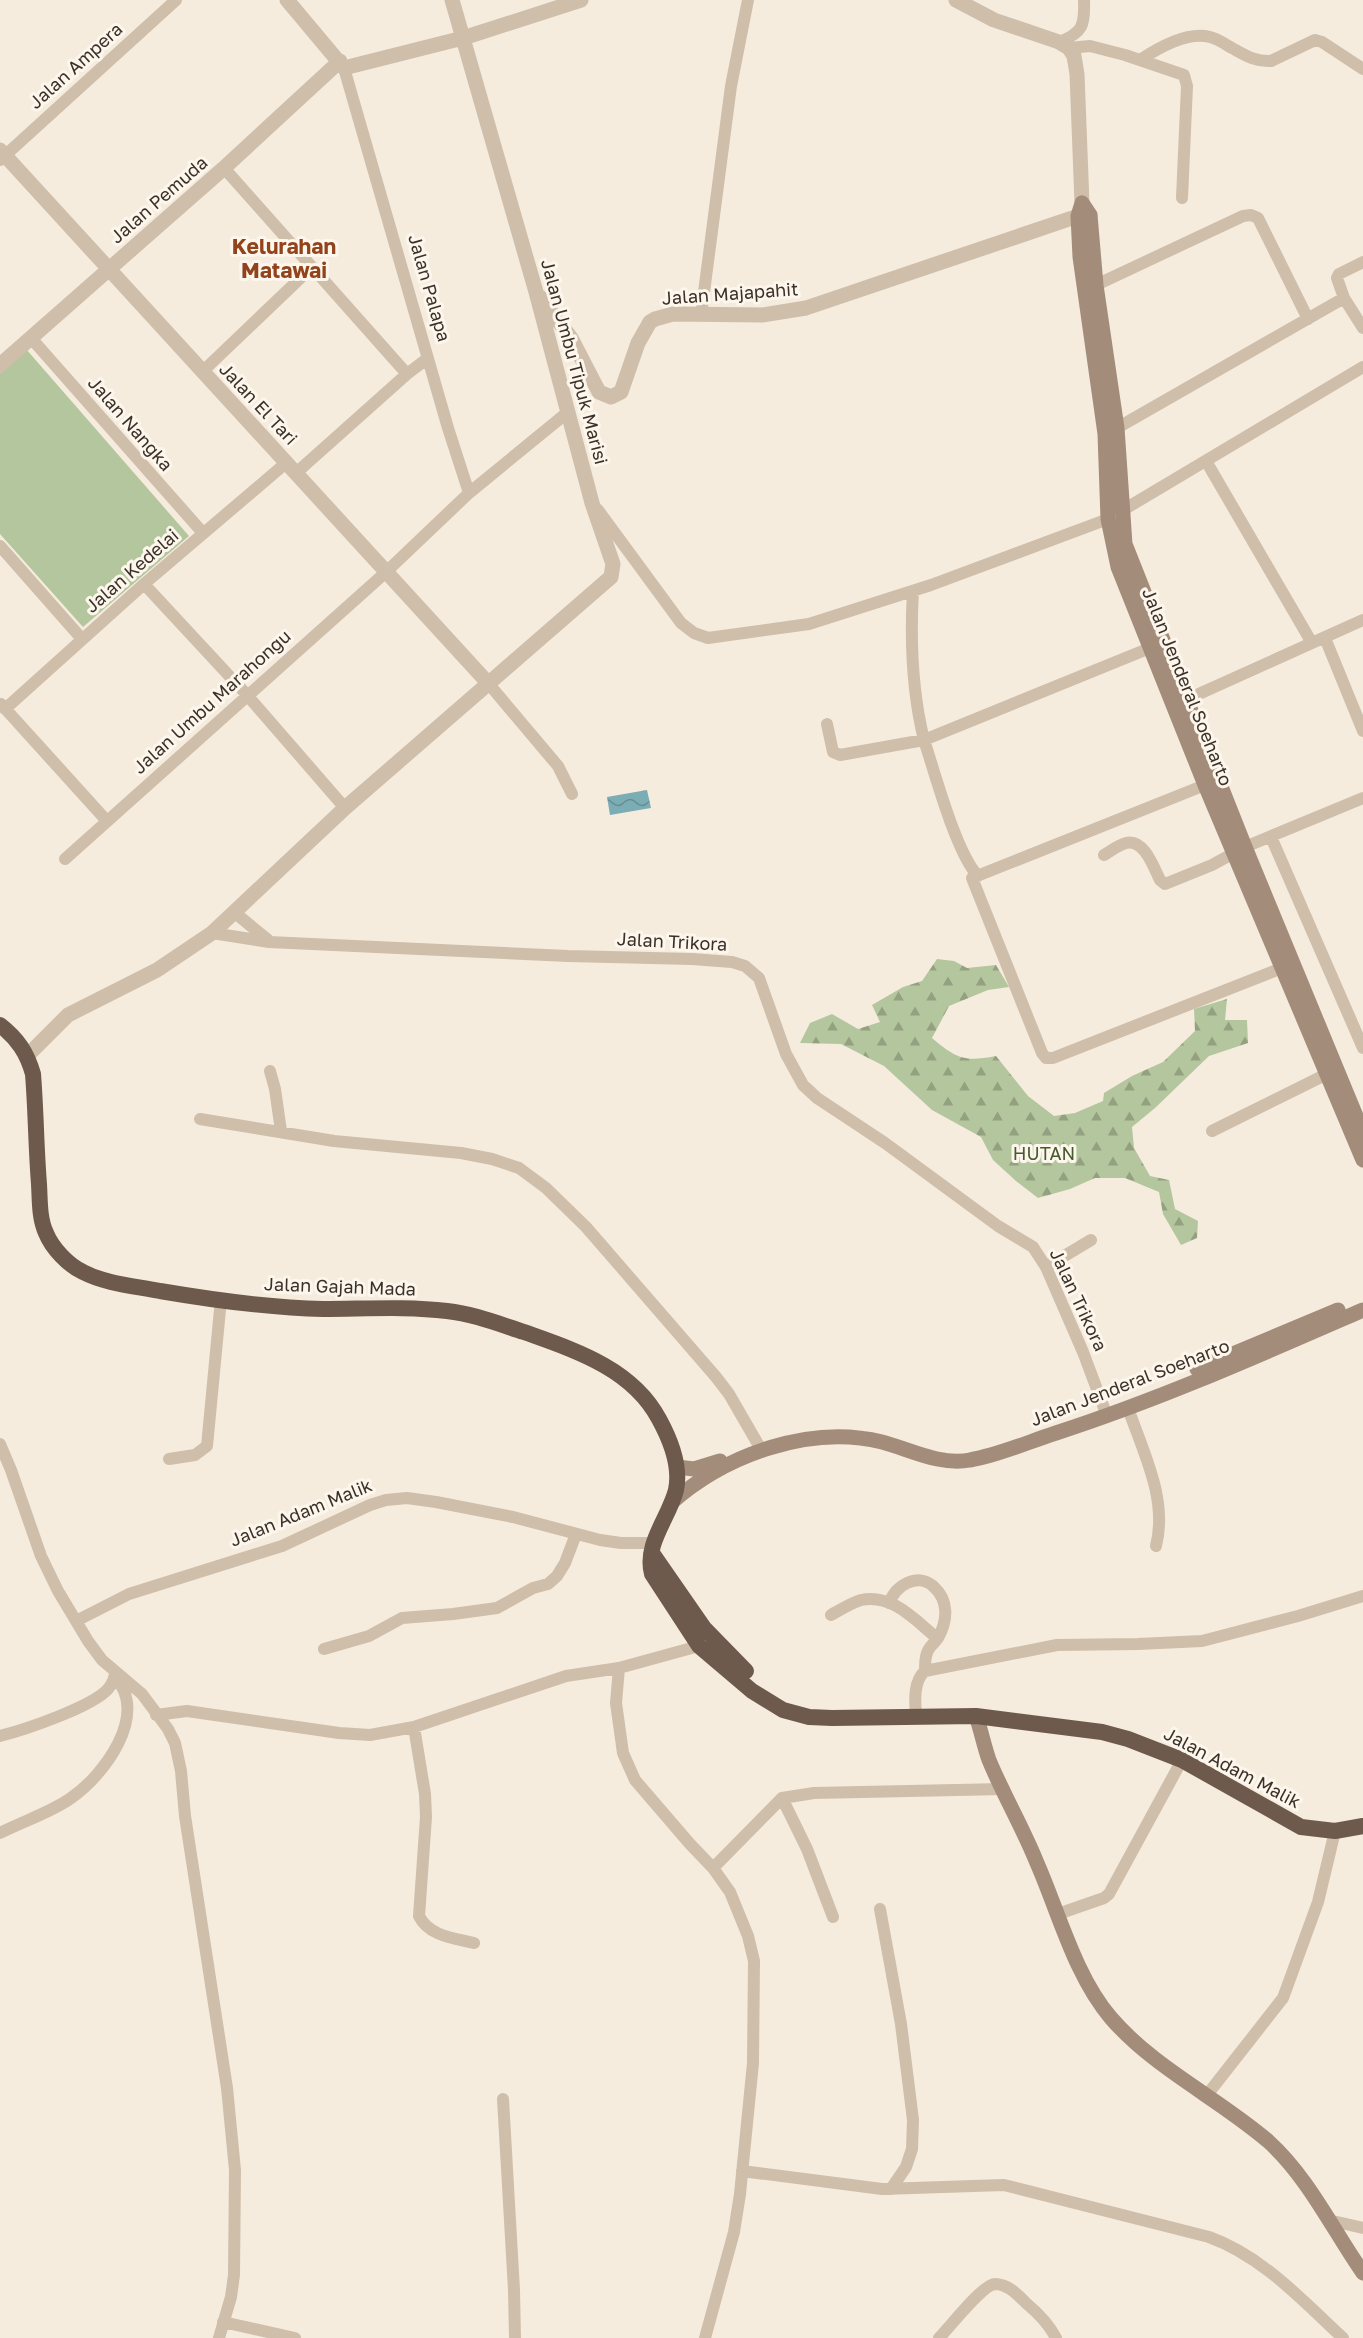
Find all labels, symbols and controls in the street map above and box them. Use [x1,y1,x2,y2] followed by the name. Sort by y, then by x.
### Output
[24,18,127,113] street label: Jalan Ampera
[105,151,212,247] street label: Jalan Pemuda
[404,232,456,344] street label: Jalan Palapa
[232,233,336,283] district label: Kelurahan Matawai
[537,257,613,467] street label: Jalan Umbu Tipuk Marisi
[661,277,799,309] street label: Jalan Majapahit
[215,358,302,449] street label: Jalan El Tari
[84,372,178,475] street label: Jalan Nangka
[80,524,182,617] street label: Jalan Kedelai
[1138,585,1238,789] street label: Jalan Jenderal Soeharto
[128,625,295,778] street label: Jalan Umbu Marahongu
[616,927,728,955] street label: Jalan Trikora
[1013,1142,1075,1164] park label: HUTAN
[1046,1245,1112,1354] street label: Jalan Trikora
[264,1272,416,1300] street label: Jalan Gajah Mada
[1027,1334,1232,1430] street label: Jalan Jenderal Soeharto
[226,1473,375,1551] street label: Jalan Adam Malik
[1160,1722,1305,1812] street label: Jalan Adam Malik

